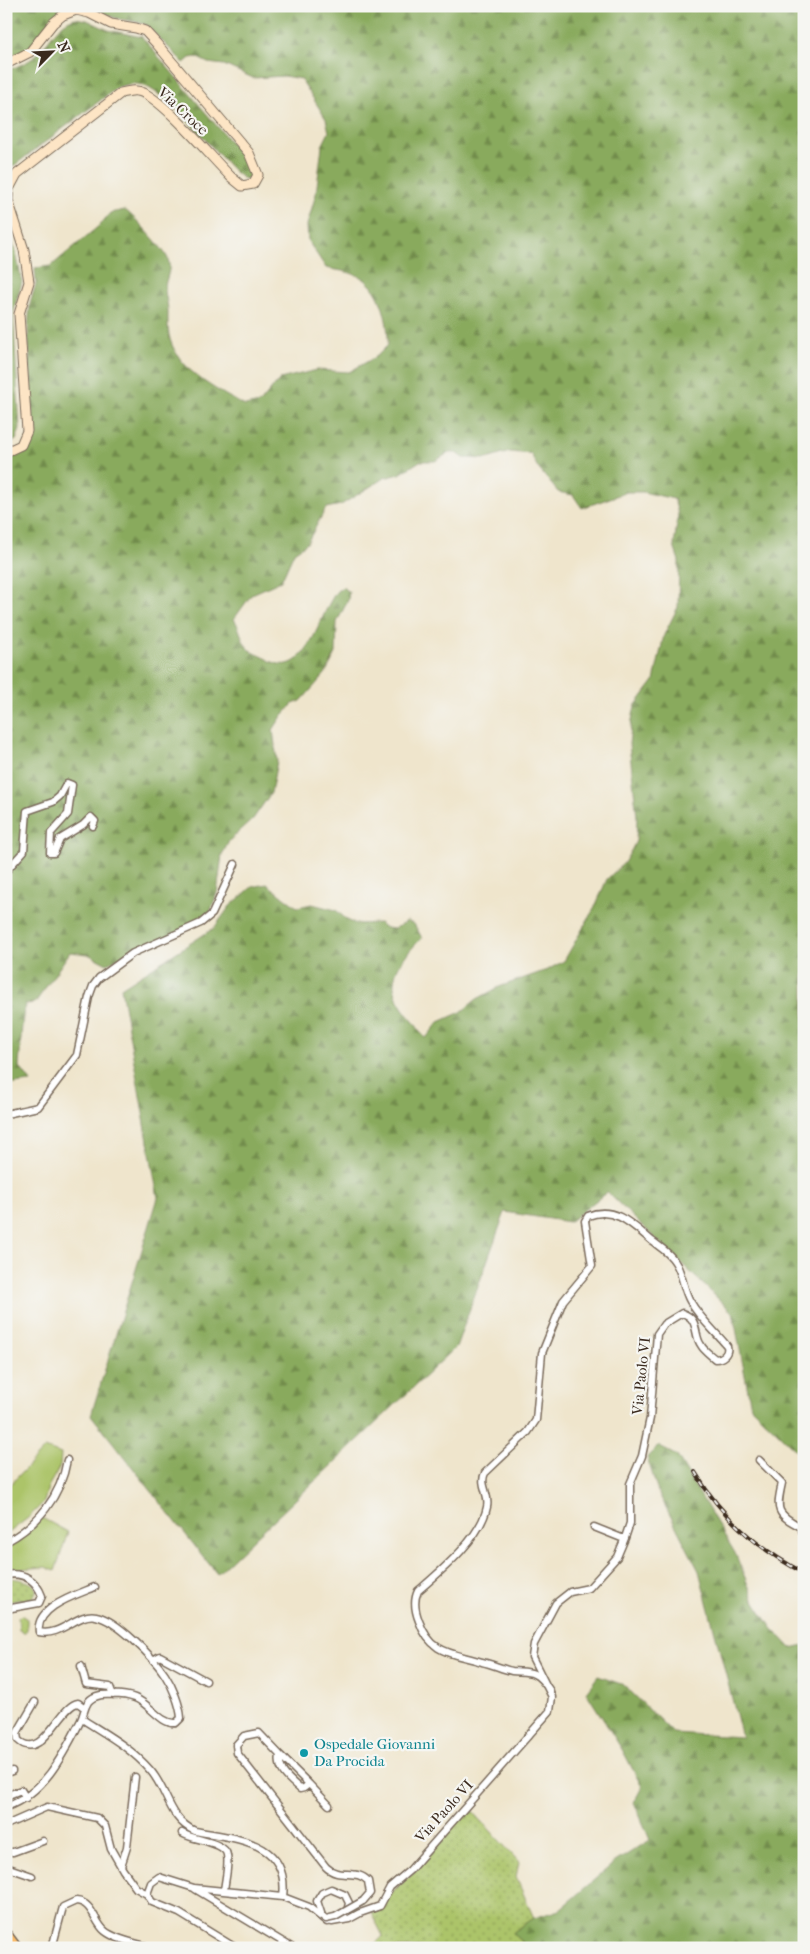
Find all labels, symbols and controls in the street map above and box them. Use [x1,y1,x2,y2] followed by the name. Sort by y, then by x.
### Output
[28,28,78,78] north arrow
[53,39,73,56] text: N
[153,82,212,139] street label: Via Croce
[628,1336,654,1417] street label: Via Paolo VI
[314,1735,436,1770] place label: Ospedale Giovanni Da Procida
[298,1747,310,1759] marker: Ospedale Giovanni Da Procida
[410,1776,477,1847] street label: Via Paolo VI

